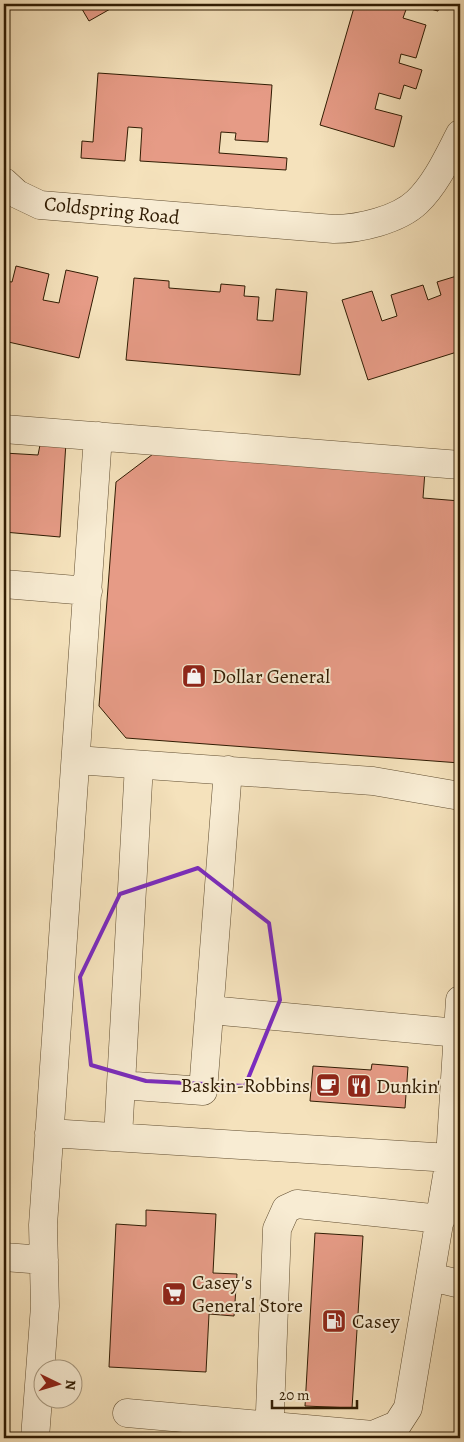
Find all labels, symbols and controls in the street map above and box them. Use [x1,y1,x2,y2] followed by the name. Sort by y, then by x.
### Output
[43,190,181,231] street label: Coldspring Road
[181,663,207,689] shop icon: Dollar General
[212,663,330,690] place label: Dollar General
[181,1072,310,1099] place label: Baskin-Robbins
[315,1072,341,1098] cafe icon: Baskin-Robbins
[346,1073,372,1099] restaurant icon: Dunkin'
[376,1073,440,1100] place label: Dunkin'
[192,1269,303,1319] place label: Casey's General Store
[161,1281,187,1307] supermarket icon: Casey's General Store
[321,1308,347,1334] fuel station icon: Casey
[352,1308,401,1335] place label: Casey
[32,1360,82,1410] north arrow
[272,1377,356,1409] scale bar
[61,1379,80,1391] text: N
[279,1385,310,1405] text: 20 m

